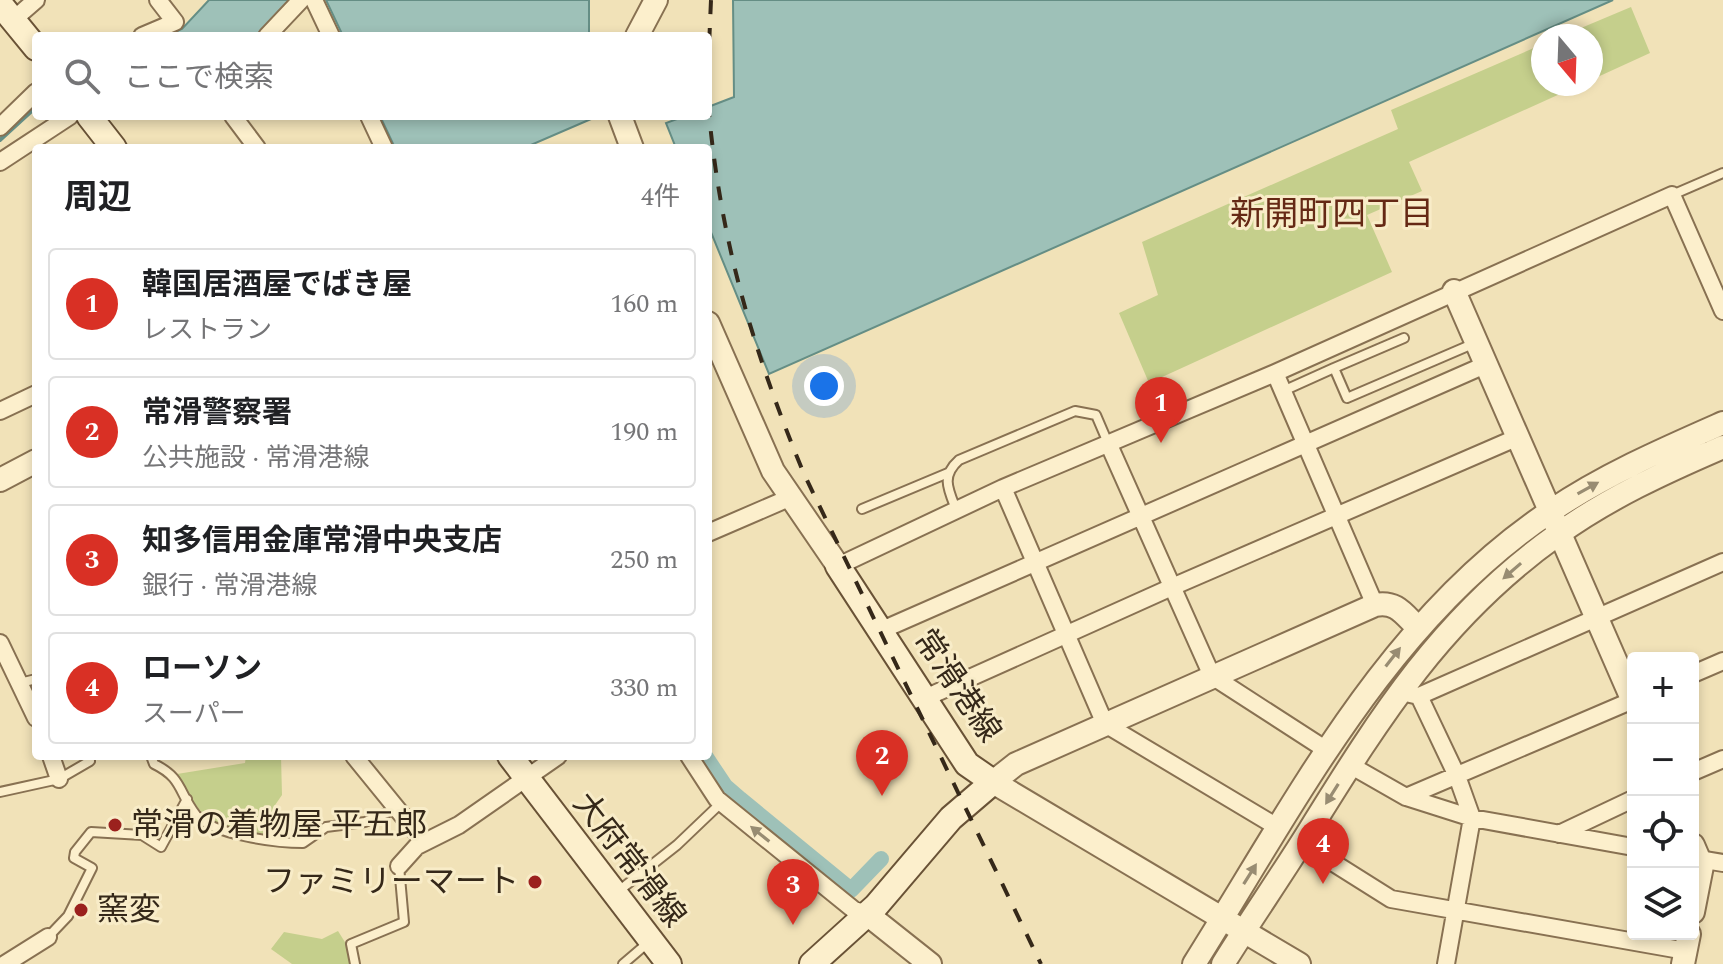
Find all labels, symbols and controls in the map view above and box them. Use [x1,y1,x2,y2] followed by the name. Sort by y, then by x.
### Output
[1531,24,1603,96] north arrow
[32,32,712,120] search box
[60,54,104,98] icon: search
[124,55,274,101] text: ここで検索
[64,172,132,224] text: 周辺
[641,177,680,217] text: 4件
[1230,189,1434,241] district label: 新開町四丁目
[142,262,412,308] text: 韓国居酒屋でばき屋
[85,284,99,324] text: 1
[610,284,678,324] text: 160 m
[142,310,272,350] text: レストラン
[804,366,844,406] your location
[1135,377,1187,443] pin: 1
[142,390,292,436] text: 常滑警察署
[85,412,99,452] text: 2
[610,412,678,452] text: 190 m
[142,438,370,478] text: 公共施設 · 常滑港線
[1577,481,1600,495] one-way arrow
[142,518,502,564] text: 知多信用金庫常滑中央支店
[85,540,99,580] text: 3
[610,540,678,580] text: 250 m
[1502,561,1521,579] one-way arrow
[142,566,318,606] text: 銀行 · 常滑港線
[901,619,1013,753] street label: 常滑港線
[142,646,262,692] text: ローソン
[1384,647,1401,667] one-way arrow
[1627,652,1699,940] map controls
[1627,652,1699,724] button: +
[85,668,99,708] text: 4
[610,668,678,708] text: 330 m
[142,694,246,734] text: スーパー
[1627,724,1699,796] button: −
[856,730,908,796] pin: 2
[560,782,698,938] street label: 大府常滑線
[1326,783,1340,805] one-way arrow
[1627,796,1699,868] button: locate
[131,801,427,850] place label: 常滑の着物屋 平五郎
[106,816,124,834] marker: 常滑の着物屋 平五郎
[1297,818,1349,884] pin: 4
[750,826,770,843] one-way arrow
[263,858,519,907] place label: ファミリーマート
[767,859,819,925] pin: 3
[1243,863,1257,885] one-way arrow
[1627,868,1699,940] button: layers
[526,873,544,891] marker: ファミリーマート
[97,886,161,935] place label: 窯変
[72,901,90,919] marker: 窯変

